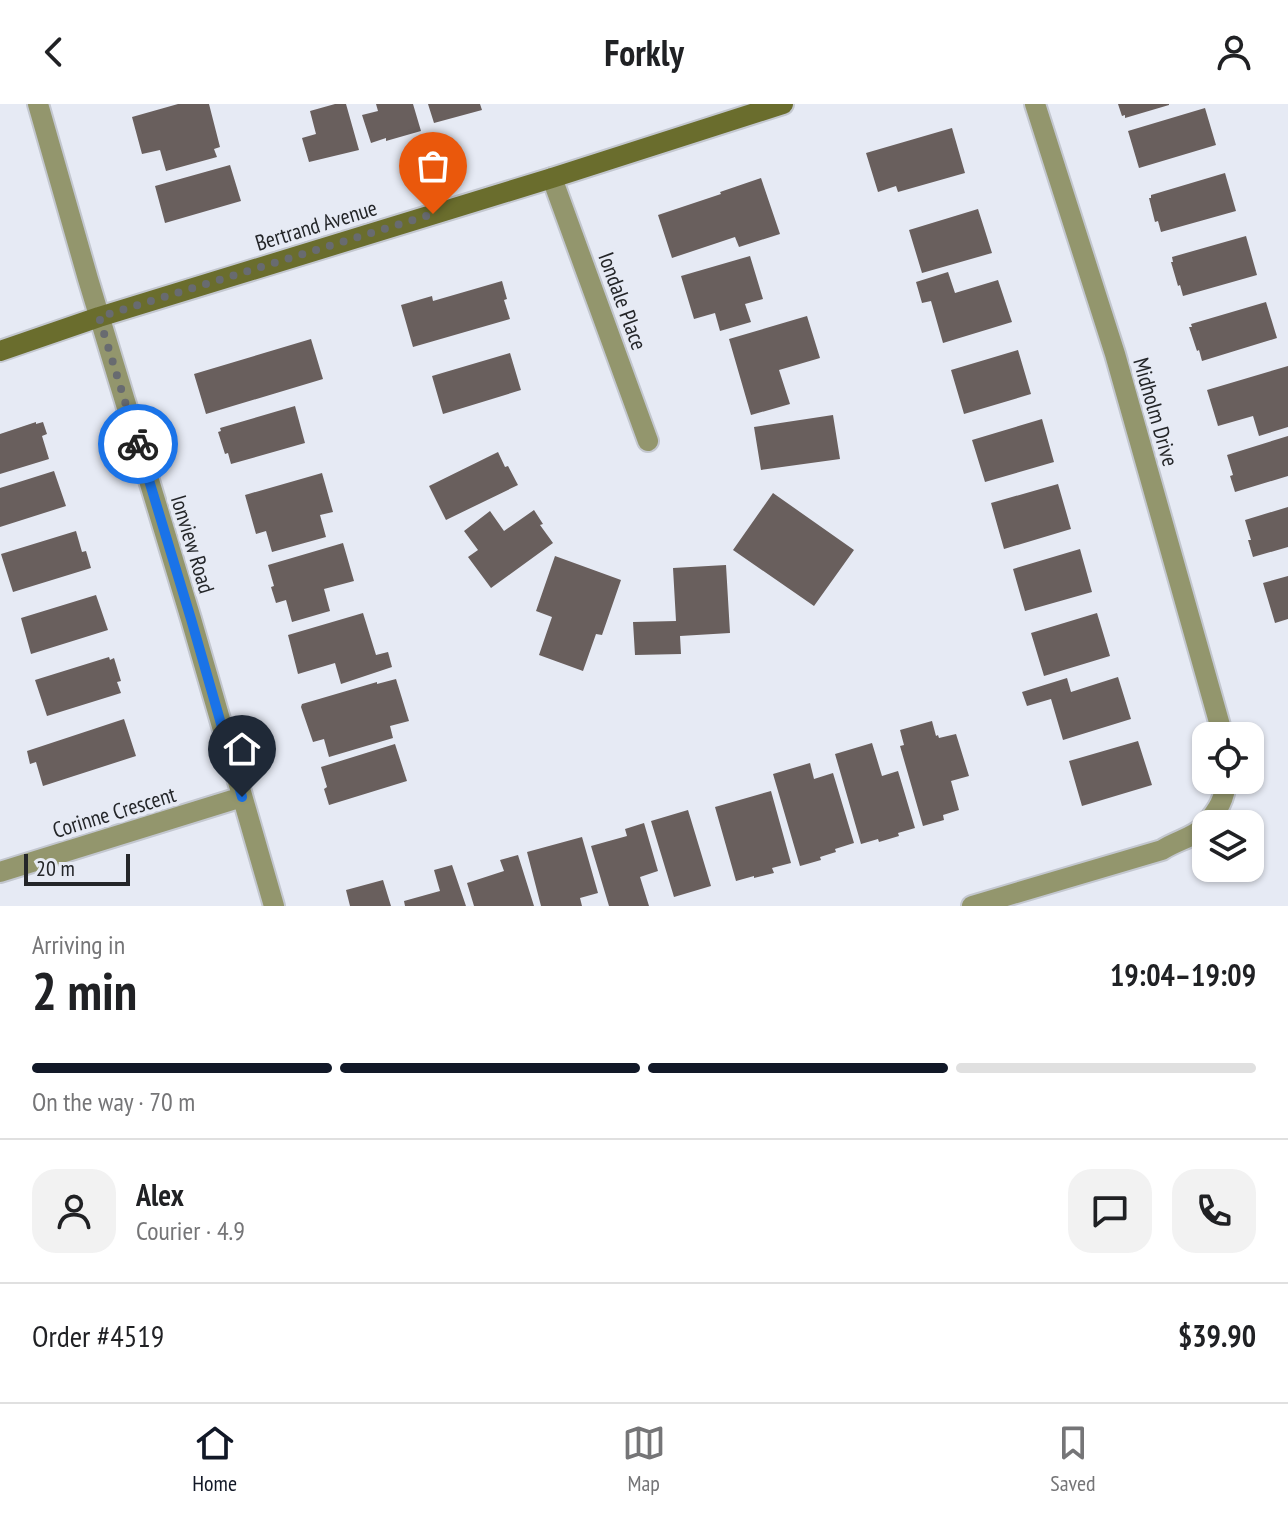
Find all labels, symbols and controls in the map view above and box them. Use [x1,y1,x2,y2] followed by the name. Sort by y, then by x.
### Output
[604,29,684,76] text: Forkly
[32,30,76,74] icon: back
[1212,30,1256,74] icon: person
[399,132,467,214] pin
[411,144,455,188] icon: bag
[252,193,380,257] street label: Bertrand Avenue
[592,248,654,354] street label: Iondale Place
[1127,355,1185,469] street label: Midholm Drive
[98,404,178,484] courier
[116,422,160,466] icon: bike
[165,491,221,597] street label: Ionview Road
[208,715,276,797] pin
[1192,722,1264,882] map controls
[1192,722,1264,794] button: locate
[220,727,264,771] icon: home
[49,780,179,844] street label: Corinne Crescent
[1192,810,1264,882] button: layers
[24,850,130,886] scale bar
[36,854,75,882] text: 20 m
[32,928,125,961] text: Arriving in
[1110,955,1256,994] text: 19:04–19:09
[32,957,137,1024] text: 2 min
[32,1085,195,1118] text: On the way · 70 m
[32,1169,116,1253] button: person
[1068,1169,1152,1253] button: chat
[1172,1169,1256,1253] button: phone
[136,1175,184,1214] text: Alex
[136,1214,245,1247] text: Courier · 4.9
[32,1316,164,1355] text: Order #4519
[1178,1316,1256,1355] text: $39.90
[192,1421,237,1497] tab: Home
[622,1421,666,1497] tab: Map
[1050,1421,1096,1497] tab: Saved

